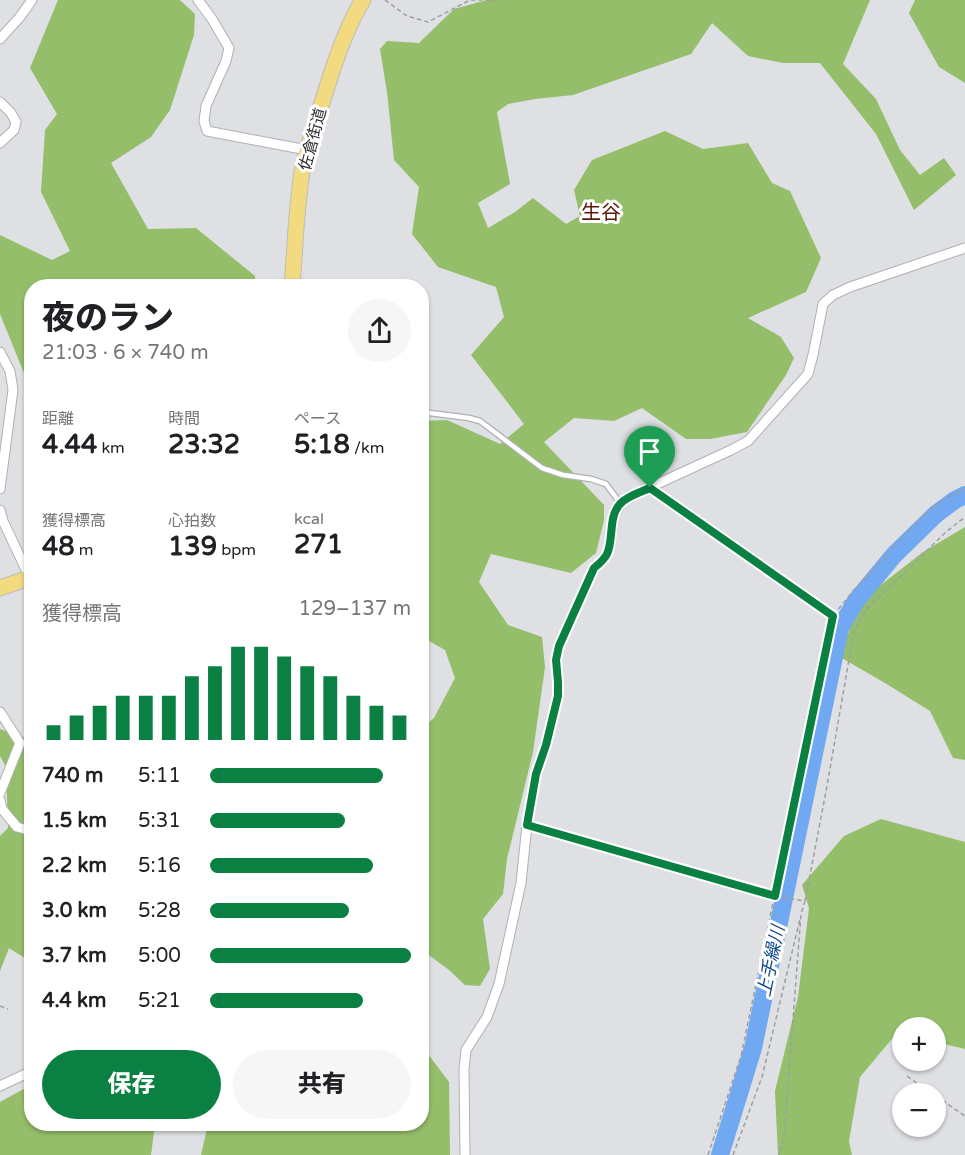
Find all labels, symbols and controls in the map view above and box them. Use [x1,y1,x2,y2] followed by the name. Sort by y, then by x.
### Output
[295,106,331,173] street label: 佐倉街道
[581,201,621,225] district label: 生谷
[42,299,174,338] text: 夜のラン
[348,299,411,362] button: share
[42,341,209,365] text: 21:03 · 6 × 740 m
[42,409,74,429] text: 距離
[168,409,200,429] text: 時間
[294,409,341,429] text: ペース
[624,426,675,488] pin
[42,429,97,460] text: 4.44
[168,429,240,460] text: 23:32
[294,429,350,460] text: 5:18
[633,435,666,468] icon: arrive
[97,438,125,458] text: km
[350,438,384,458] text: /km
[294,509,324,529] text: kcal
[42,511,106,531] text: 獲得標高
[168,511,216,531] text: 心拍数
[294,529,343,560] text: 271
[42,531,75,562] text: 48
[168,531,217,562] text: 139
[75,540,94,560] text: m
[217,540,256,560] text: bpm
[298,597,411,621] text: 129–137 m
[42,602,122,626] text: 獲得標高
[42,764,103,788] text: 740 m
[138,764,181,788] text: 5:11
[42,809,107,833] text: 1.5 km
[138,809,181,833] text: 5:31
[42,854,107,878] text: 2.2 km
[138,854,181,878] text: 5:16
[42,899,107,923] text: 3.0 km
[138,899,181,923] text: 5:28
[753,922,790,999] water label: 上手繰川
[42,944,107,968] text: 3.7 km
[138,944,181,968] text: 5:00
[42,989,106,1013] text: 4.4 km
[138,989,181,1013] text: 5:21
[892,1017,946,1137] map controls
[892,1017,946,1071] button: +
[42,1050,221,1119] button: 保存
[233,1050,411,1119] button: 共有
[892,1083,946,1137] button: −

